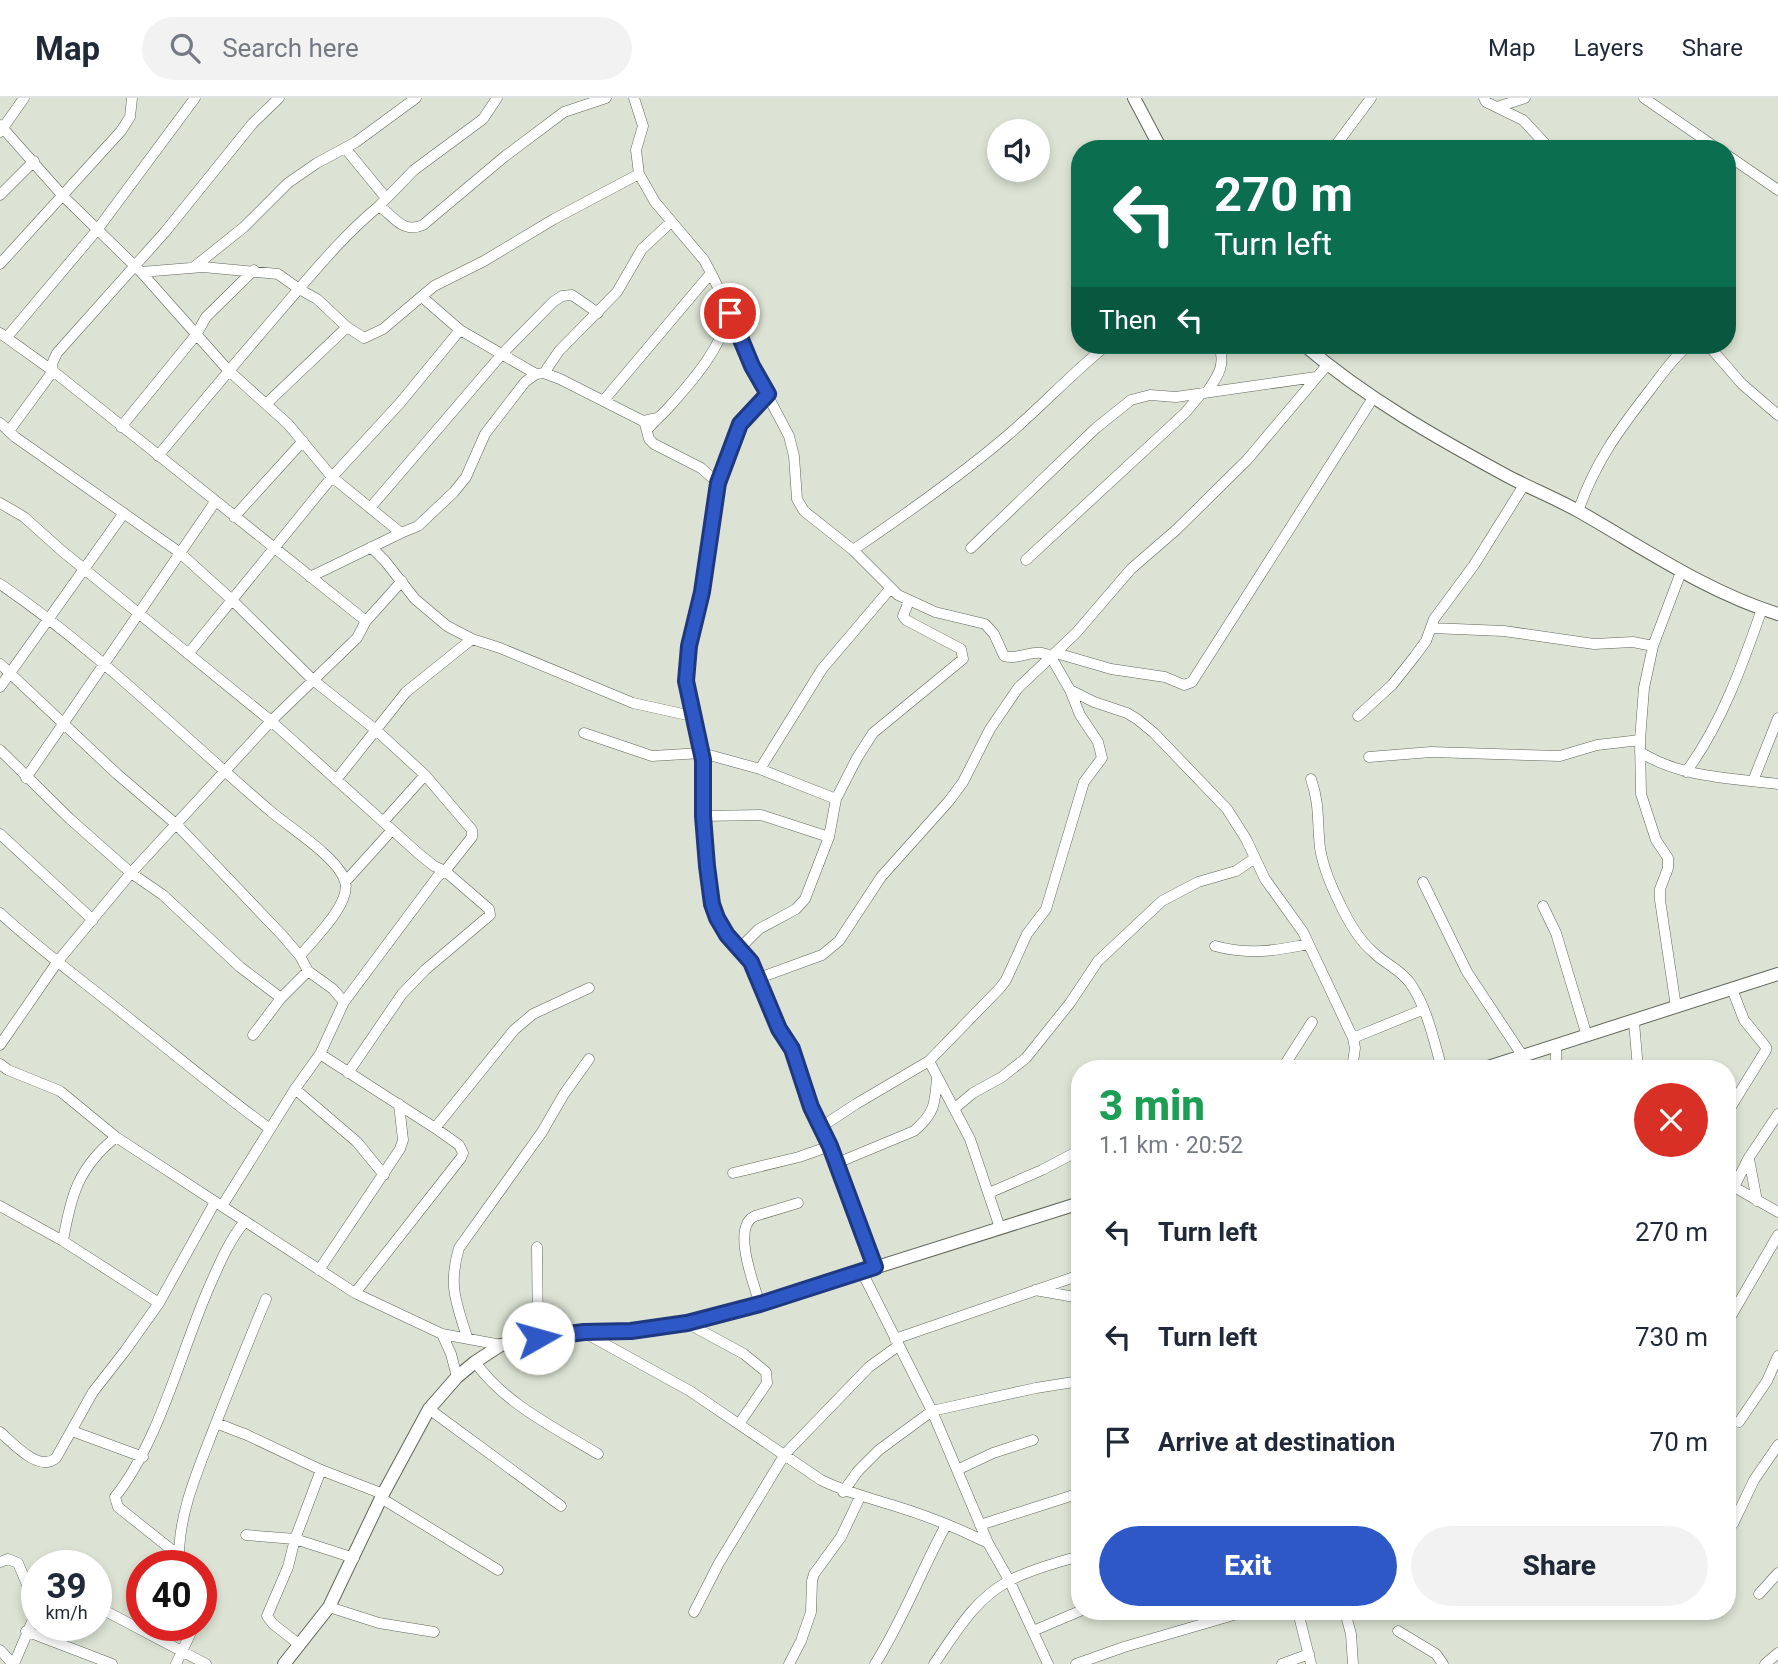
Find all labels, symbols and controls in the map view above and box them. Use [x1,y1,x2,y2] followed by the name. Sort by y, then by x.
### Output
[142,17,632,80] search box
[35,29,100,68] text: Map
[166,29,204,67] icon: search
[222,33,359,63] text: Search here
[1488,34,1536,62] text: Map
[1574,34,1644,62] text: Layers
[1682,34,1743,62] text: Share
[987,119,1050,182] map controls
[987,119,1050,182] button: sound
[1214,166,1353,223] text: 270 m
[1099,168,1190,259] icon: left
[1214,225,1332,263] text: Turn left
[700,283,760,343] pin
[711,294,749,332] icon: arrive
[1171,301,1209,339] icon: left
[1099,305,1157,335] text: Then
[1099,1081,1205,1130] text: 3 min
[1634,1083,1708,1157] button: close
[1099,1132,1243,1159] text: 1.1 km · 20:52
[1099,1213,1137,1251] icon: left
[1158,1217,1257,1247] text: Turn left
[1635,1217,1708,1247] text: 270 m
[501,1301,575,1375] position arrow
[1099,1318,1137,1356] icon: left
[1158,1322,1257,1352] text: Turn left
[1635,1322,1708,1352] text: 730 m
[1099,1423,1137,1461] icon: arrive
[1158,1427,1395,1457] text: Arrive at destination
[1650,1427,1708,1457] text: 70 m
[1099,1526,1397,1606] button: Exit
[1411,1526,1708,1606] button: Share
[126,1550,217,1641] speed limit sign: 40
[46,1566,87,1607] text: 39
[45,1602,88,1623] text: km/h

